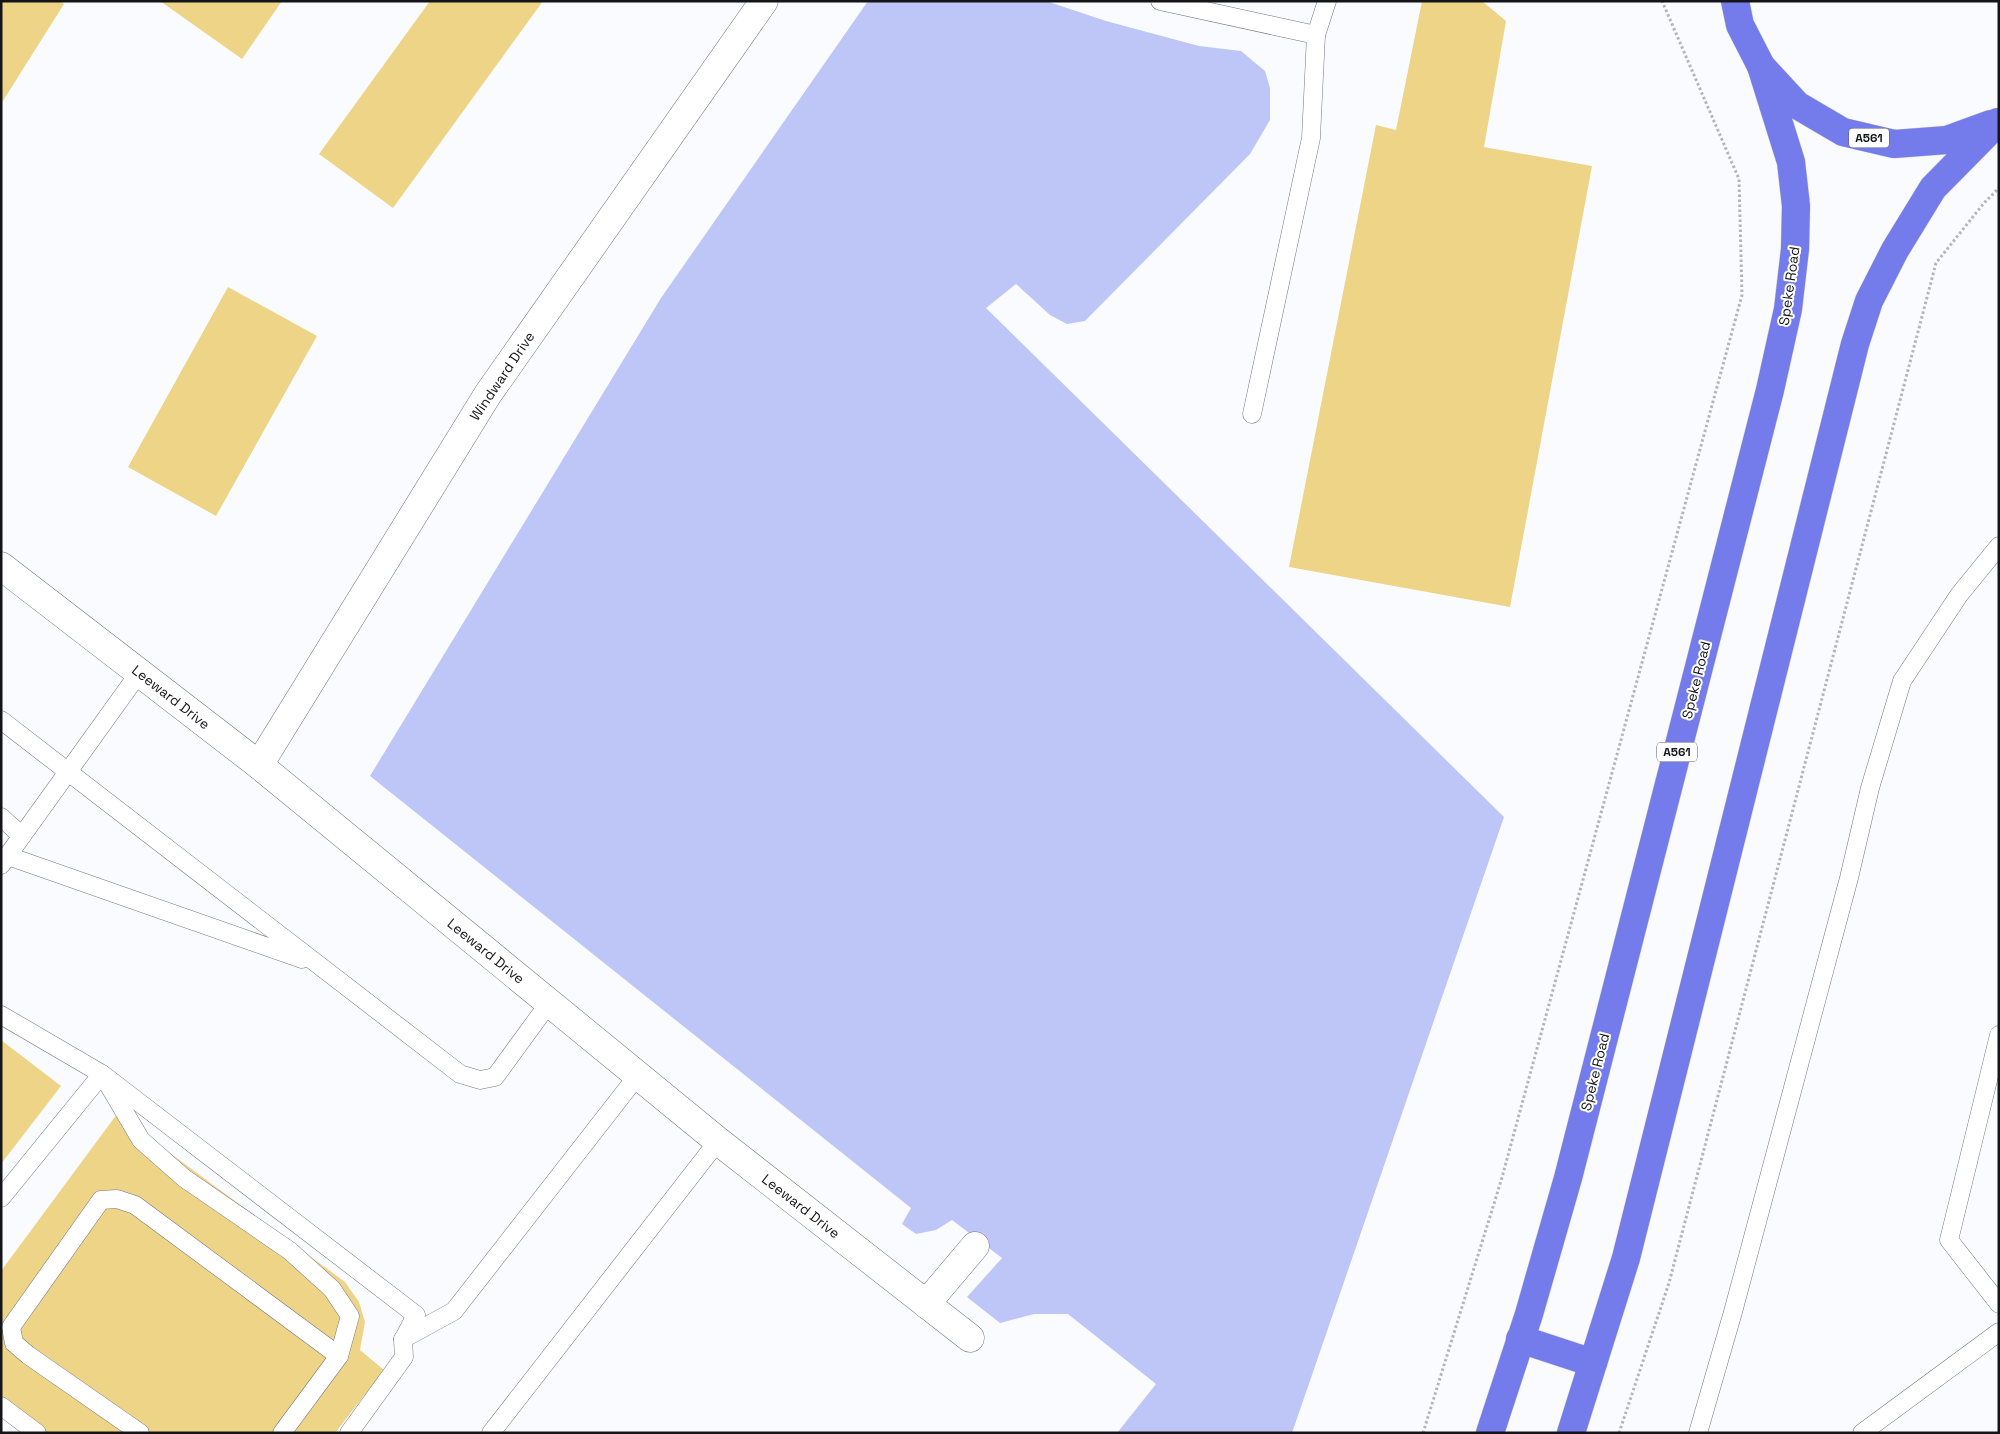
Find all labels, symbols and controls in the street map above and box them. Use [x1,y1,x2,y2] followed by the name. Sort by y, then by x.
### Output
[1849,128,1889,148] road number: A561
[1775,245,1803,327] street label: Speke Road
[466,328,538,424] street label: Windward Drive
[1678,639,1714,721] street label: Speke Road
[128,661,214,733] street label: Leeward Drive
[1657,742,1697,762] road number: A561
[444,914,528,988] street label: Leeward Drive
[1577,1031,1613,1113] street label: Speke Road
[758,1170,844,1242] street label: Leeward Drive

